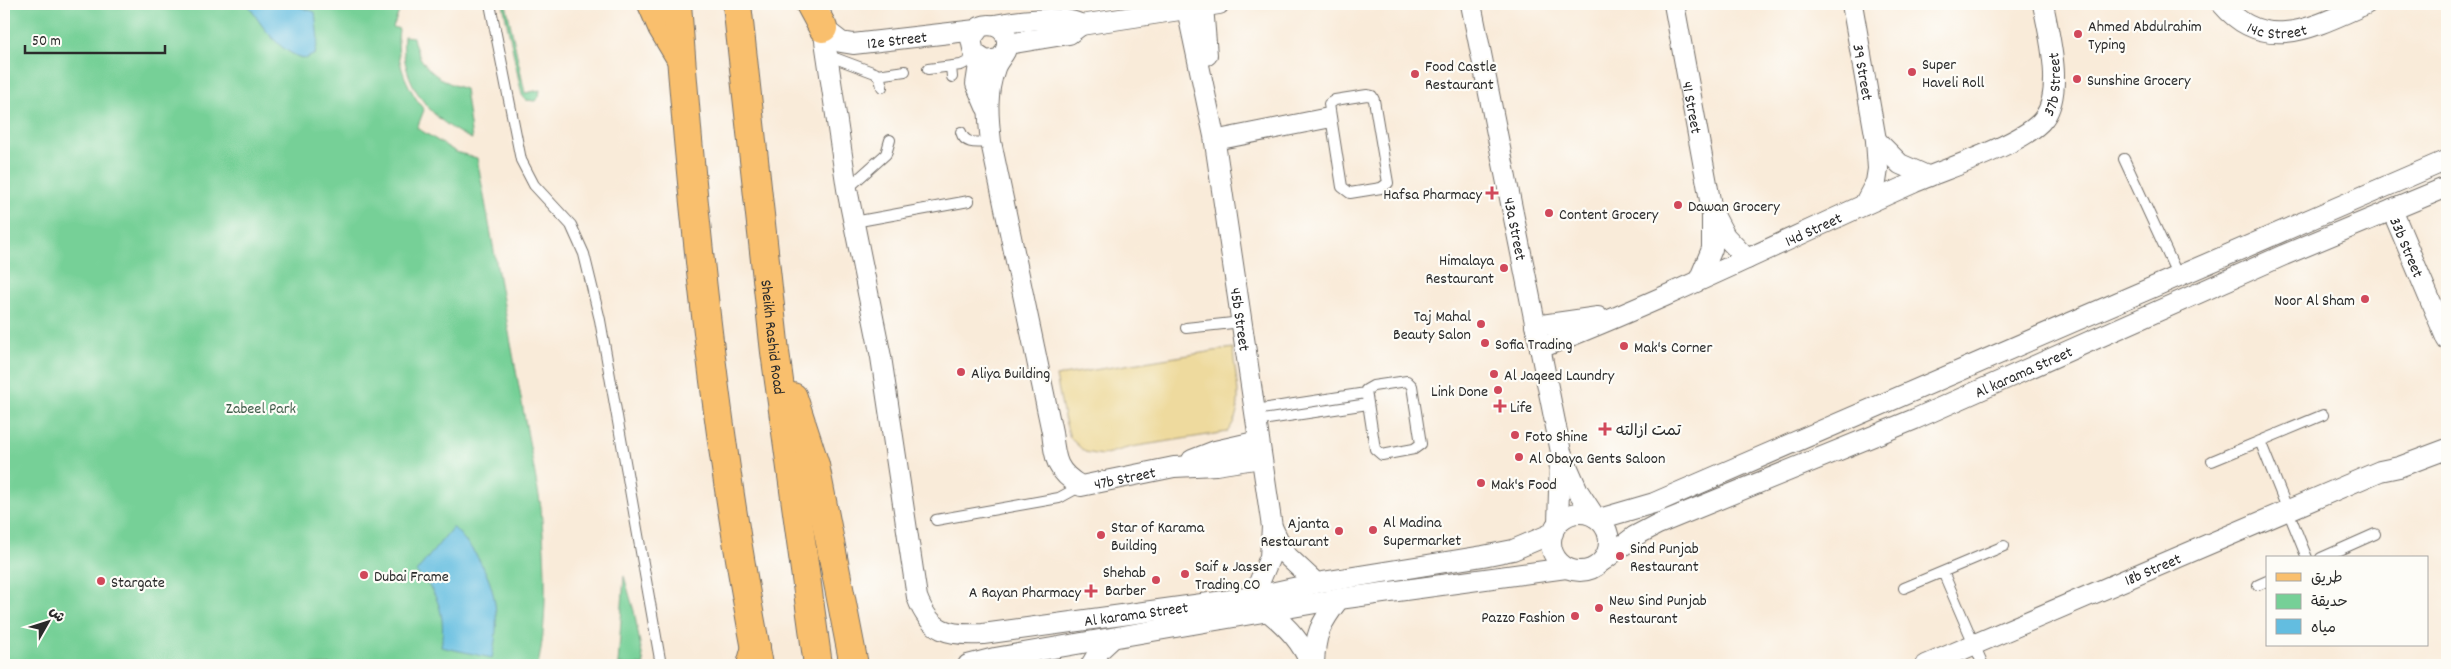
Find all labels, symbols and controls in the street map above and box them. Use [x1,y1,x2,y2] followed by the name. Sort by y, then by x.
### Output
[2088,16,2202,57] place label: Ahmed Abdulrahim Typing
[2243,17,2310,46] street label: 14c Street
[25,22,165,54] scale bar
[866,27,928,56] street label: 12e Street
[2072,28,2084,40] marker: Ahmed Abdulrahim Typing
[32,31,61,53] text: 50 m
[1845,42,1878,103] street label: 39 Street
[2038,51,2068,121] street label: 37b Street
[1922,54,1985,95] place label: Super Haveli Roll
[1425,56,1496,97] place label: Food Castle Restaurant
[1906,66,1918,78] marker: Super Haveli Roll
[1409,68,1421,80] marker: Food Castle Restaurant
[2087,70,2191,93] place label: Sunshine Grocery
[2071,73,2083,85] marker: Sunshine Grocery
[1674,80,1707,136] street label: 41 Street
[1383,184,1483,207] place label: Hafsa Pharmacy
[1486,187,1498,199] marker: Hafsa Pharmacy
[1496,195,1531,263] street label: 43a Street
[1688,196,1780,219] place label: Dawan Grocery
[1672,199,1684,211] marker: Dawan Grocery
[1559,204,1659,227] place label: Content Grocery
[1543,207,1555,219] marker: Content Grocery
[1782,208,1846,254] street label: 14d Street
[2382,214,2428,282] street label: 33b Street
[1425,250,1494,291] place label: Himalaya Restaurant
[1498,262,1510,274] marker: Himalaya Restaurant
[753,279,790,396] street label: Sheikh Rashid Road
[1223,286,1255,353] street label: 45b Street
[2274,290,2355,313] place label: Noor Al Sham
[2359,293,2371,305] marker: Noor Al Sham
[1393,306,1471,347] place label: Taj Mahal Beauty Salon
[1475,318,1487,330] marker: Taj Mahal Beauty Salon
[1495,334,1572,357] place label: Sofia Trading
[1479,337,1491,349] marker: Sofia Trading
[1634,337,1712,360] place label: Mak's Corner
[1618,340,1630,352] marker: Mak's Corner
[1971,341,2077,405] street label: Al karama Street
[971,363,1050,386] place label: Aliya Building
[1504,365,1615,388] place label: Al Jaqeed Laundry
[955,366,967,378] marker: Aliya Building
[1488,368,1500,380] marker: Al Jaqeed Laundry
[1431,381,1488,404] place label: Link Done
[1492,384,1504,396] marker: Link Done
[1510,397,1532,420] place label: Life
[226,398,296,421] park label: Zabeel Park
[1494,400,1506,412] marker: Life
[1616,420,1681,443] place label: تمت ازالته
[1598,422,1612,436] marker: تمت ازالته
[1525,426,1588,449] place label: Foto Shine
[1509,429,1521,441] marker: Foto Shine
[1529,448,1665,471] place label: Al Obaya Gents Saloon
[1513,451,1525,463] marker: Al Obaya Gents Saloon
[1092,462,1158,497] street label: 47b Street
[1491,474,1557,497] place label: Mak's Food
[1475,477,1487,489] marker: Mak's Food
[1383,512,1461,553] place label: Al Madina Supermarket
[1260,513,1329,554] place label: Ajanta Restaurant
[1111,517,1205,558] place label: Star of Karama Building
[1367,524,1379,536] marker: Al Madina Supermarket
[1333,525,1345,537] marker: Ajanta Restaurant
[1095,529,1107,541] marker: Star of Karama Building
[1630,538,1699,579] place label: Sind Punjab Restaurant
[2121,548,2185,593] street label: 18b Street
[1614,550,1626,562] marker: Sind Punjab Restaurant
[1195,556,1272,597] place label: Saif & Jasser Trading CO
[2266,556,2428,646] legend
[1103,562,1146,603] place label: Shehab Barber
[374,566,449,589] place label: Dubai Frame
[1179,568,1191,580] marker: Saif & Jasser Trading CO
[2311,568,2343,590] text: طريق
[358,569,370,581] marker: Dubai Frame
[111,572,165,595] place label: Stargate
[1150,574,1162,586] marker: Shehab Barber
[95,575,107,587] marker: Stargate
[969,582,1082,605] place label: A Rayan Pharmacy
[1085,585,1097,597] marker: A Rayan Pharmacy
[1609,590,1707,631] place label: New Sind Punjab Restaurant
[2311,592,2348,614] text: حديقة
[22,596,72,646] north arrow
[1083,597,1190,634] street label: Al karama Street
[1593,602,1605,614] marker: New Sind Punjab Restaurant
[44,603,69,627] text: ش
[1481,607,1565,630] place label: Pazzo Fashion
[1569,610,1581,622] marker: Pazzo Fashion
[2311,618,2336,640] text: مياه

